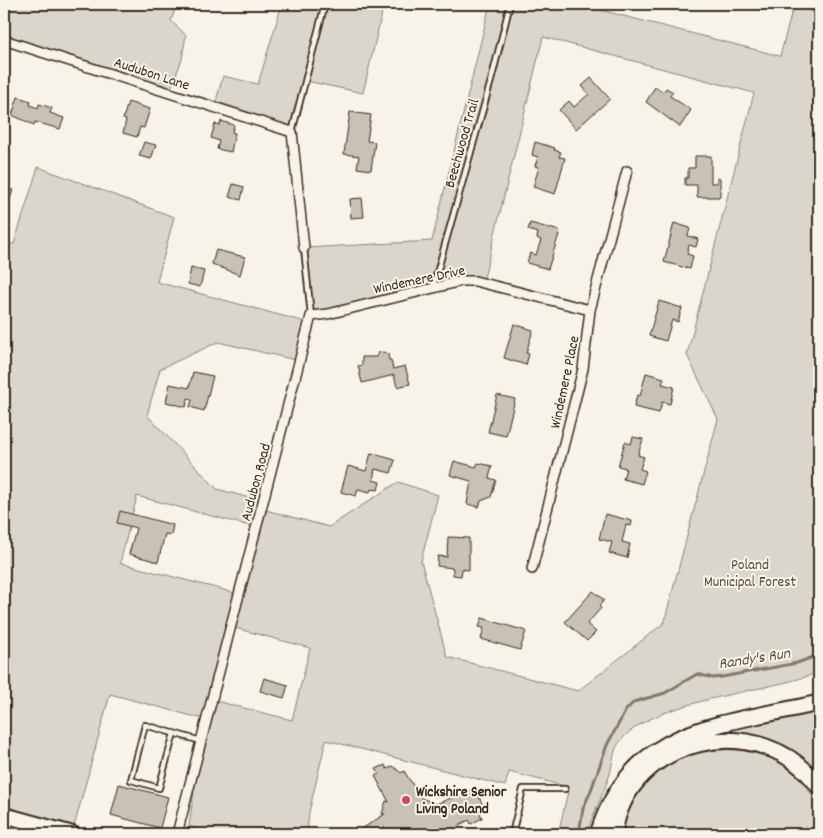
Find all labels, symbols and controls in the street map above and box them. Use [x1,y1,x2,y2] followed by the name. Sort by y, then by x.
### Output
[111,52,192,98] street label: Audubon Lane
[440,96,486,191] street label: Beechwood Trail
[371,260,468,301] street label: Windemere Drive
[545,334,587,431] street label: Windemere Place
[236,441,278,524] street label: Audubon Road
[704,555,796,594] park label: Poland Municipal Forest
[717,642,792,676] water label: Randy's Run
[416,782,507,821] place label: Wickshire Senior Living Poland
[400,794,412,806] marker: Wickshire Senior Living Poland

